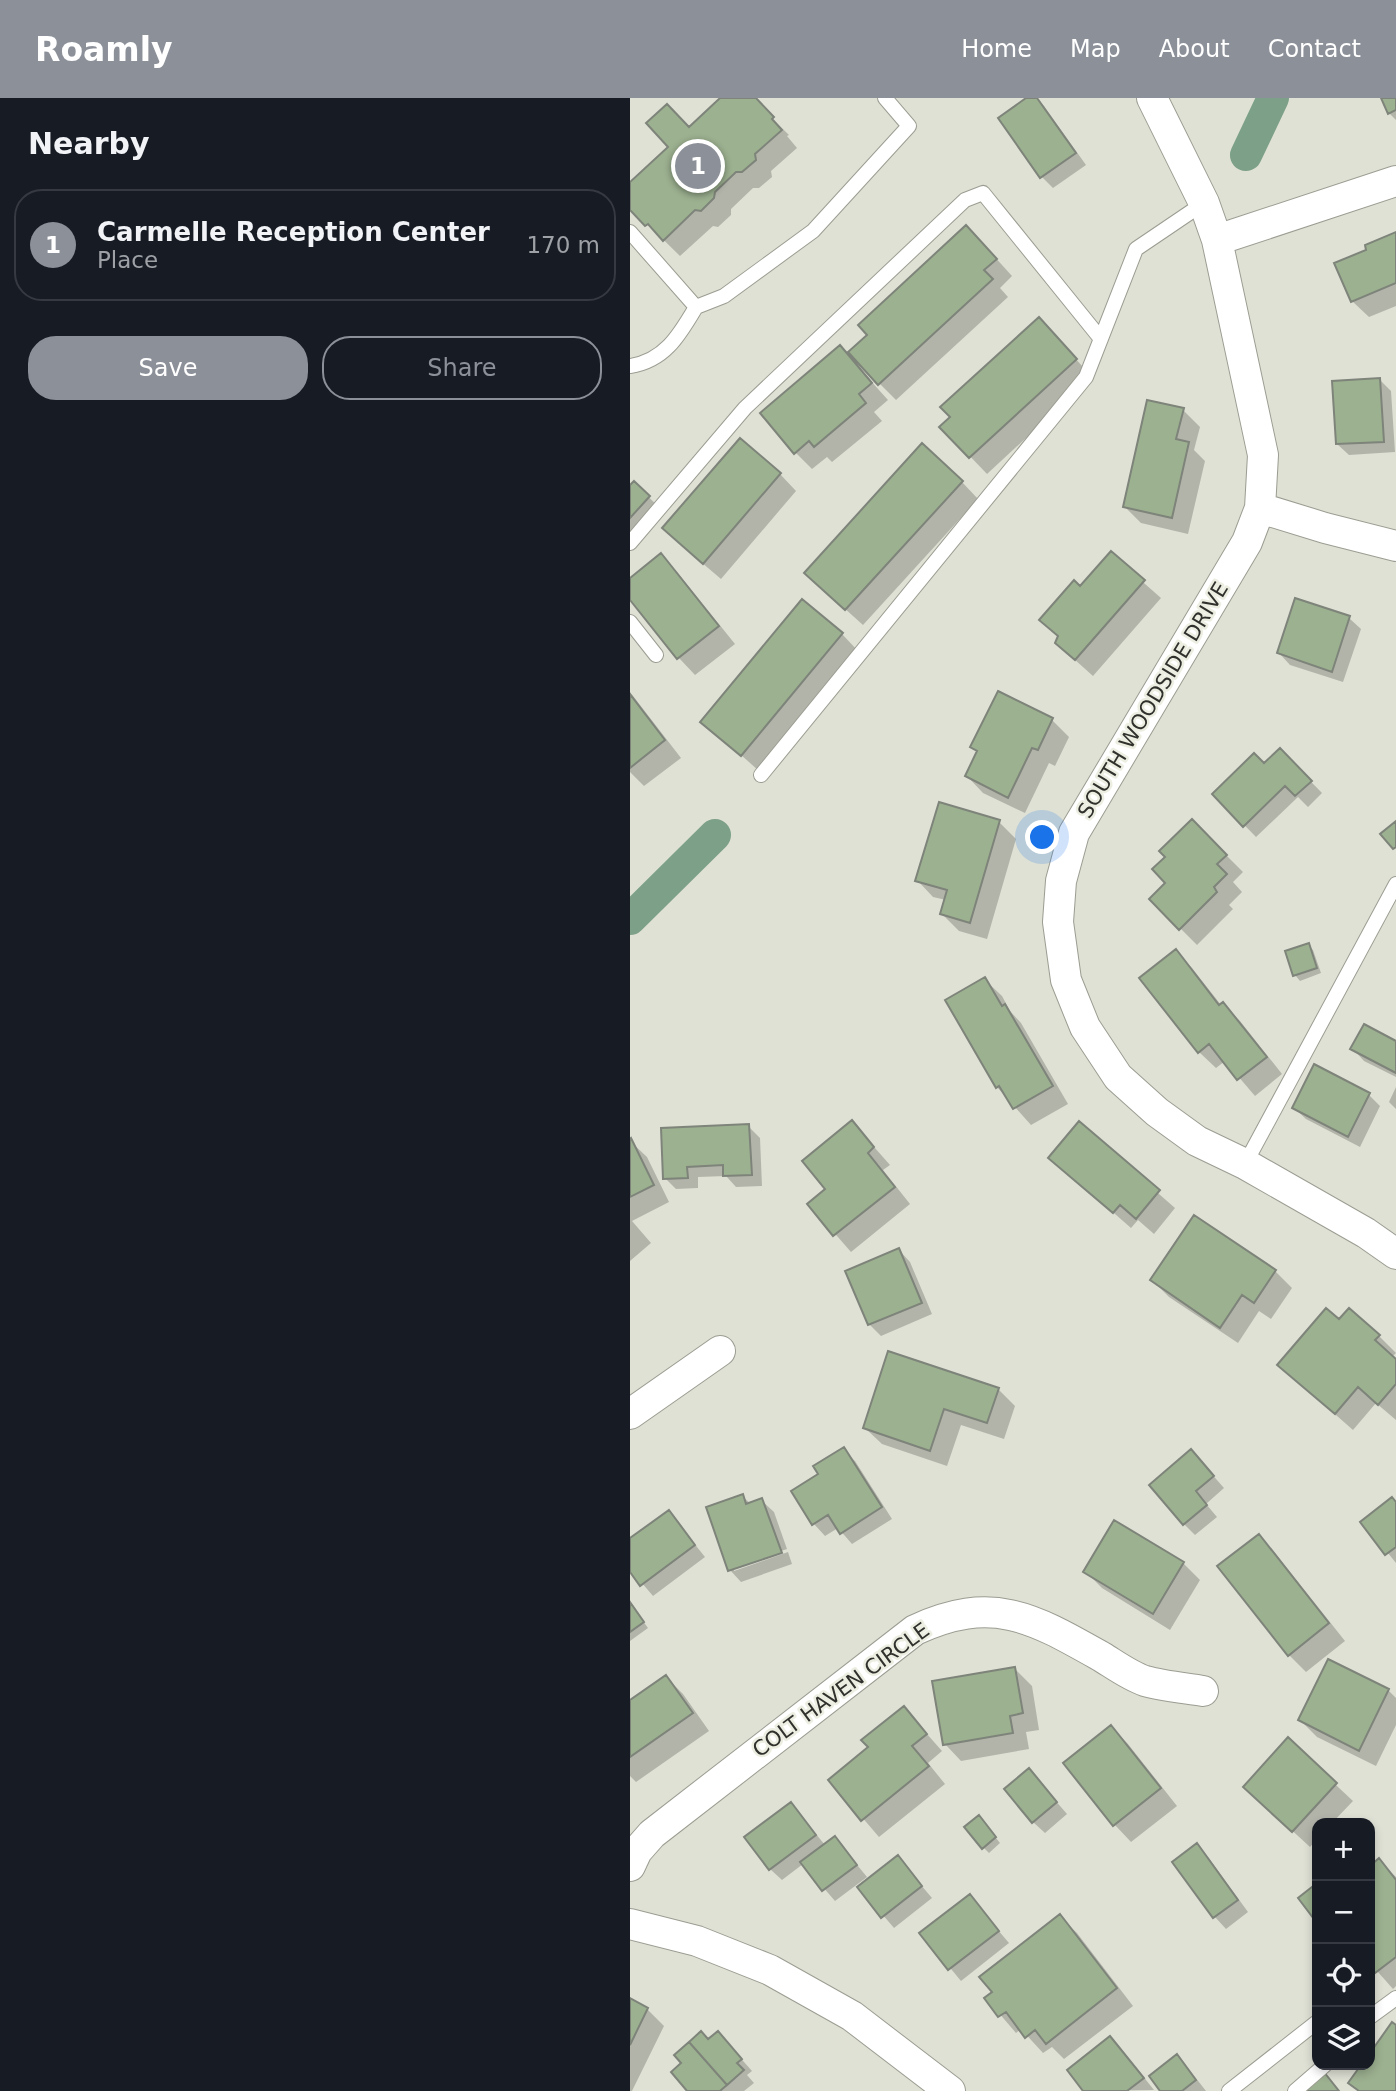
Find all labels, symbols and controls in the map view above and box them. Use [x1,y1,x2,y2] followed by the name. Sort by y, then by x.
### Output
[35,30,173,69] text: Roamly
[961,35,1032,63] text: Home
[1070,35,1121,63] text: Map
[1159,35,1230,63] text: About
[1268,35,1361,63] text: Contact
[28,126,150,161] text: Nearby
[675,140,721,192] pin: 1
[97,217,490,247] text: Carmelle Reception Center
[45,232,61,258] text: 1
[526,232,600,258] text: 170 m
[97,247,158,273] text: Place
[28,336,308,400] button: Save
[322,336,602,400] button: Share
[1073,578,1233,822] street label: SOUTH WOODSIDE DRIVE
[1025,820,1059,854] your location
[748,1618,934,1762] street label: COLT HAVEN CIRCLE
[1312,1818,1375,2070] map controls
[1312,1818,1375,1881] button: +
[1312,1881,1375,1944] button: −
[1312,1944,1375,2007] button: locate
[1312,2007,1375,2070] button: layers

